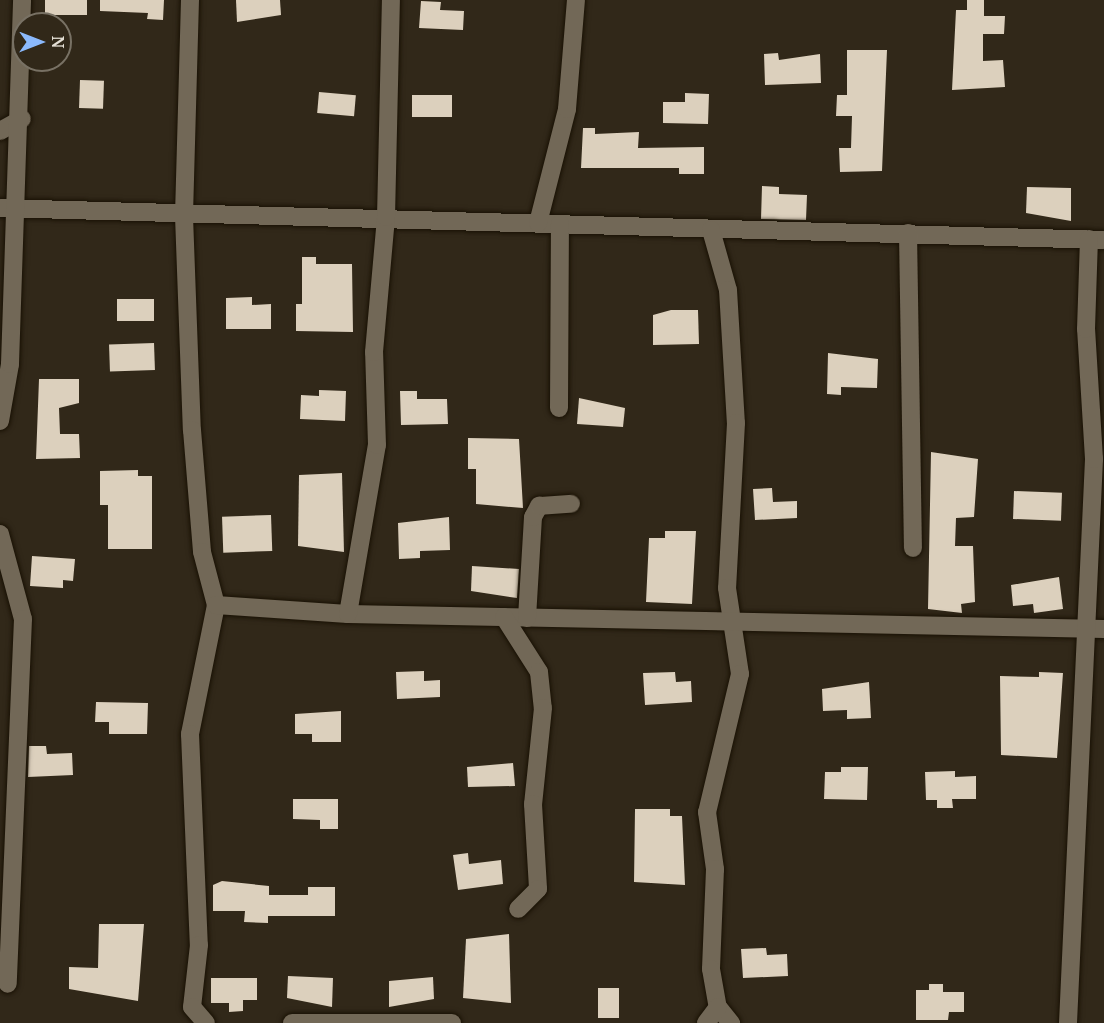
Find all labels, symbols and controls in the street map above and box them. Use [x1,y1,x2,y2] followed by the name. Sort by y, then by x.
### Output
[12,12,72,72] north arrow
[47,36,69,48] text: N

